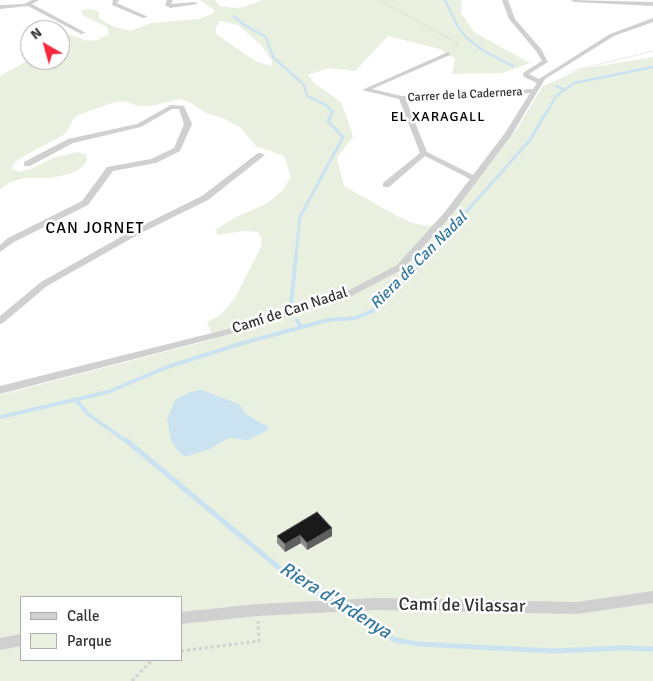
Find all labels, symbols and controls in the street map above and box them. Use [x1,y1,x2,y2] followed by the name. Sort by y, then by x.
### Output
[20,20,70,70] north arrow
[27,24,45,43] text: N
[407,85,523,105] street label: Carrer de la Cadernera
[389,109,487,125] district label: EL XARAGALL
[366,208,472,314] water label: Riera de Can Nadal
[44,219,146,239] district label: CAN JORNET
[230,284,350,338] street label: Camí de Can Nadal
[275,558,395,644] water label: Riera d'Ardenya
[398,594,526,618] street label: Camí de Vilassar
[20,596,182,661] legend
[67,607,100,625] text: Calle
[67,632,112,650] text: Parque

